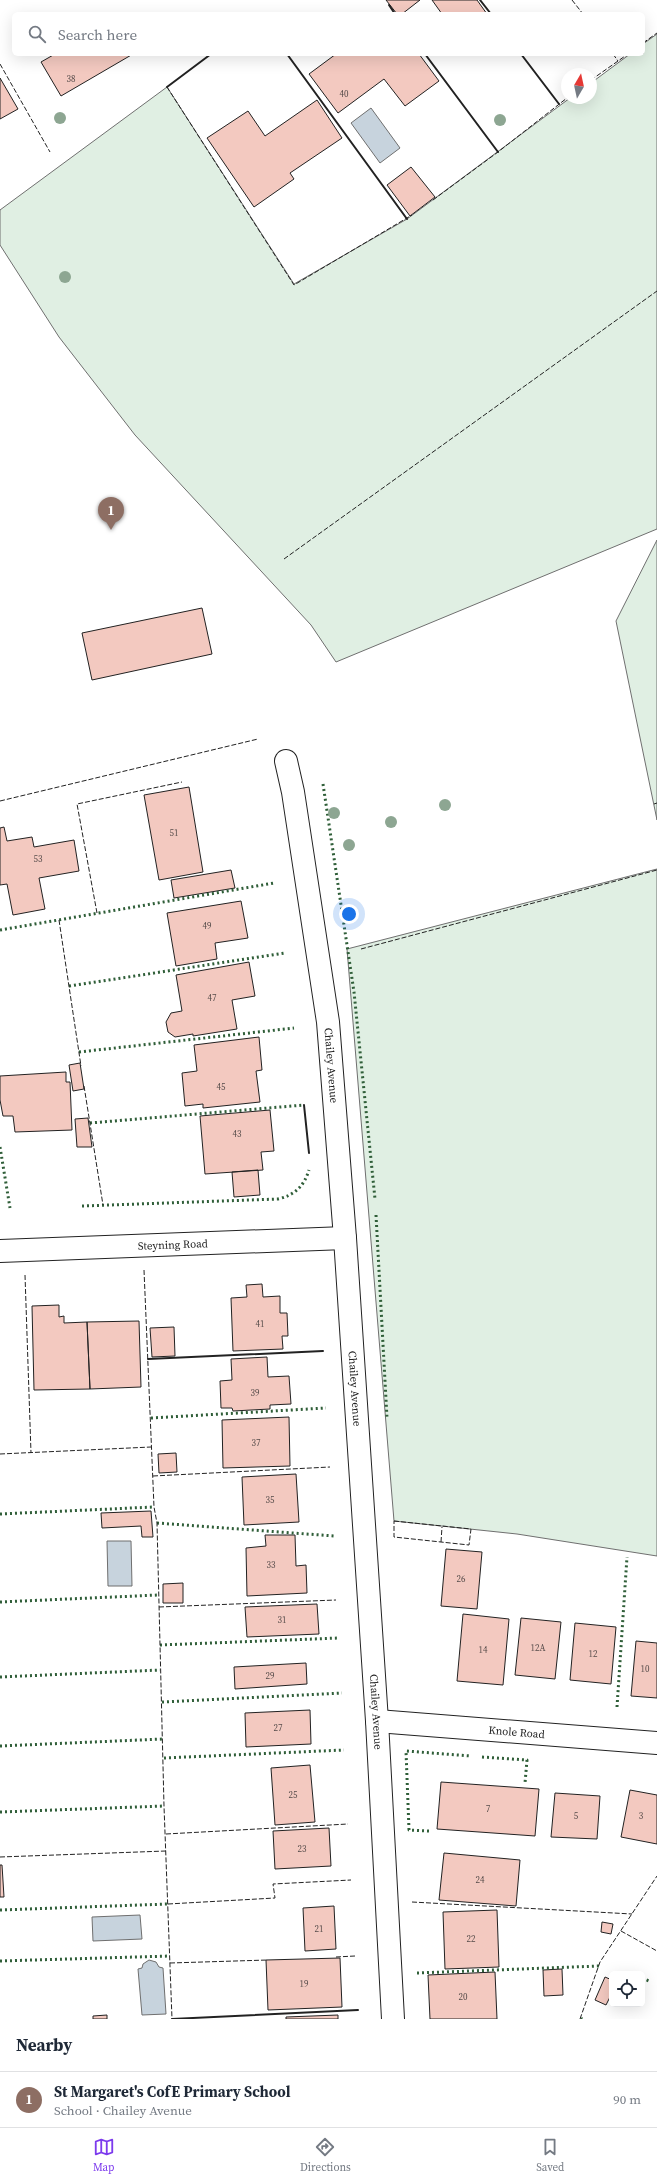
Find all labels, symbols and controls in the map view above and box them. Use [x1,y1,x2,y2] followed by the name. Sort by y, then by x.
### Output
[12,12,645,56] search box
[26,23,48,45] icon: search
[58,24,137,45] text: Search here
[561,68,597,104] north arrow
[66,73,76,85] house number: 38
[339,88,349,100] house number: 40
[98,497,124,530] pin: 1
[169,827,179,839] house number: 51
[33,853,43,865] house number: 53
[339,904,359,924] your location
[202,920,212,932] house number: 49
[207,992,217,1004] house number: 47
[321,1027,342,1104] street label: Chailey Avenue
[216,1081,226,1093] house number: 45
[232,1128,242,1140] house number: 43
[138,1236,209,1253] street label: Steyning Road
[255,1318,265,1330] house number: 41
[345,1350,365,1427] street label: Chailey Avenue
[250,1387,260,1399] house number: 39
[251,1437,261,1449] house number: 37
[265,1494,275,1506] house number: 35
[266,1559,276,1571] house number: 33
[456,1573,466,1585] house number: 26
[277,1614,287,1626] house number: 31
[531,1642,546,1654] house number: 12A
[478,1644,488,1656] house number: 14
[588,1648,598,1660] house number: 12
[640,1663,650,1675] house number: 10
[265,1670,275,1682] house number: 29
[366,1674,386,1750] street label: Chailey Avenue
[273,1722,283,1734] house number: 27
[488,1722,546,1742] street label: Knole Road
[288,1789,298,1801] house number: 25
[486,1803,491,1815] house number: 7
[574,1810,579,1822] house number: 5
[639,1810,644,1822] house number: 3
[297,1843,307,1855] house number: 23
[475,1874,485,1886] house number: 24
[314,1923,324,1935] house number: 21
[466,1933,476,1945] house number: 22
[609,1971,645,2007] map controls
[609,1971,645,2007] button: locate
[299,1978,309,1990] house number: 19
[458,1991,468,2003] house number: 20
[16,2033,72,2057] text: Nearby
[54,2081,291,2102] text: St Margaret's CofE Primary School
[25,2091,33,2108] text: 1
[613,2091,641,2108] text: 90 m
[54,2102,192,2119] text: School · Chailey Avenue
[93,2136,115,2175] tab: Map
[300,2136,351,2175] tab: Directions
[536,2136,564,2175] tab: Saved

